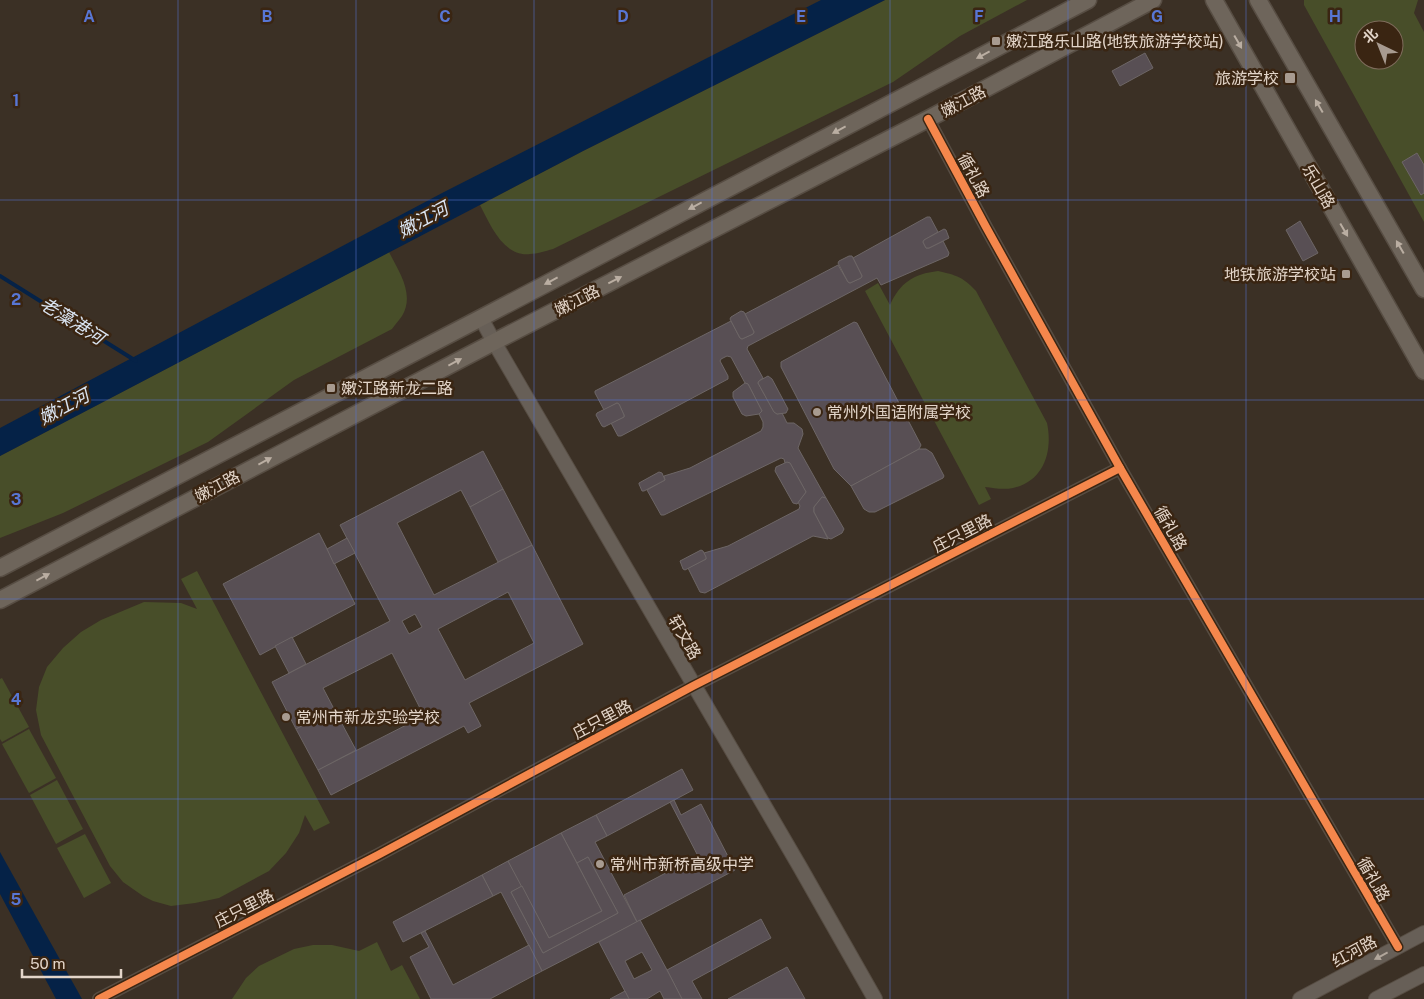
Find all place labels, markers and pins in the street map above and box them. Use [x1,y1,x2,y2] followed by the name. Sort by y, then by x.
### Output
[1006,32,1224,51] place label: 嫩江路乐山路(地铁旅游学校站)
[990,35,1002,47] marker: 嫩江路乐山路(地铁旅游学校站)
[1215,69,1279,88] place label: 旅游学校
[1283,71,1297,85] marker: 旅游学校
[1224,265,1336,284] place label: 地铁旅游学校站
[1340,268,1352,280] marker: 地铁旅游学校站
[341,379,453,398] place label: 嫩江路新龙二路
[325,382,337,394] marker: 嫩江路新龙二路
[827,403,971,422] place label: 常州外国语附属学校
[811,406,823,418] marker: 常州外国语附属学校
[296,708,440,727] place label: 常州市新龙实验学校
[280,711,292,723] marker: 常州市新龙实验学校
[610,855,754,874] place label: 常州市新桥高级中学
[594,858,606,870] marker: 常州市新桥高级中学

